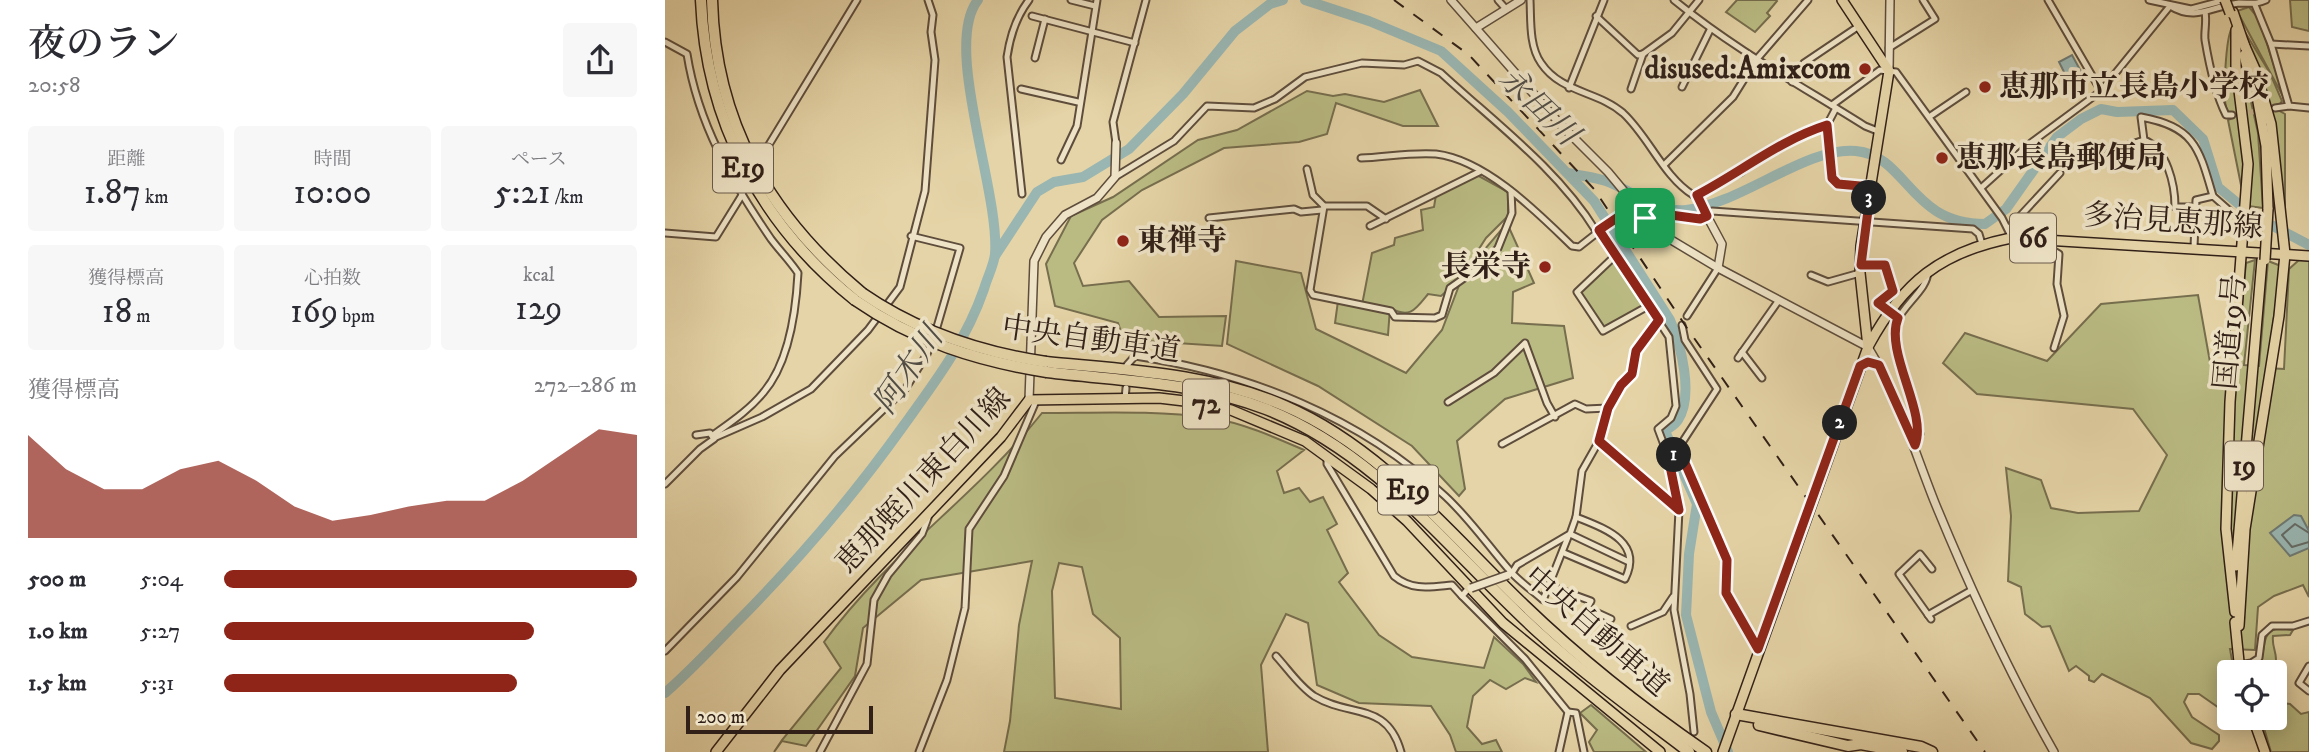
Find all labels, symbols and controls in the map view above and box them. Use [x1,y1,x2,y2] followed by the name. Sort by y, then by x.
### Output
[28,21,180,69] text: 夜のラン
[563,23,637,97] button: share
[1645,51,1851,88] place label: disused:Amixcom
[1490,59,1589,157] water label: 永田川
[1857,61,1873,77] marker: disused:Amixcom
[1999,69,2269,106] place label: 恵那市立長島小学校
[28,71,81,100] text: 20:58
[1977,79,1993,95] marker: 恵那市立長島小学校
[1956,140,2166,177] place label: 恵那長島郵便局
[713,144,773,192] road number: E19
[107,148,145,171] text: 距離
[313,148,352,171] text: 時間
[511,148,567,171] text: ペース
[1934,150,1950,166] marker: 恵那長島郵便局
[84,171,141,215] text: 1.87
[293,171,372,215] text: 10:00
[494,171,551,215] text: 5:21
[1851,180,1887,216] pin: 3
[141,186,169,209] text: km
[551,186,584,209] text: /km
[1865,186,1872,209] text: 3
[1615,188,1675,248] pin
[2082,197,2264,247] street label: 多治見恵那線
[1626,199,1664,237] icon: arrive
[2010,214,2056,262] road number: 66
[1137,223,1227,260] place label: 東禅寺
[1115,233,1131,249] marker: 東禅寺
[1441,249,1531,286] place label: 長栄寺
[1537,259,1553,275] marker: 長栄寺
[523,264,554,287] text: kcal
[88,267,164,290] text: 獲得標高
[304,267,361,290] text: 心拍数
[2208,273,2254,391] street label: 国道19号
[515,287,563,331] text: 129
[102,290,132,334] text: 18
[290,290,338,334] text: 169
[132,305,151,328] text: m
[338,305,375,328] text: bpm
[999,309,1183,371] street label: 中央自動車道
[866,318,954,422] water label: 阿木川
[534,371,637,400] text: 272–286 m
[28,376,120,405] text: 獲得標高
[1183,380,1229,428] road number: 72
[829,381,1019,581] street label: 恵那蛭川東白川線
[1823,406,1857,440] pin: 2
[1835,411,1844,434] text: 2
[1657,438,1691,472] pin: 1
[2225,442,2263,490] road number: 19
[1670,443,1677,466] text: 1
[1378,466,1438,514] road number: E19
[1516,559,1676,705] street label: 中央自動車道
[28,565,86,594] text: 500 m
[140,565,183,594] text: 5:04
[28,617,88,646] text: 1.0 km
[140,617,180,646] text: 5:27
[2217,660,2287,730] map controls
[2217,660,2287,730] button: locate
[28,669,87,698] text: 1.5 km
[140,669,174,698] text: 5:31
[686,703,873,735] scale bar
[697,706,745,729] text: 200 m

